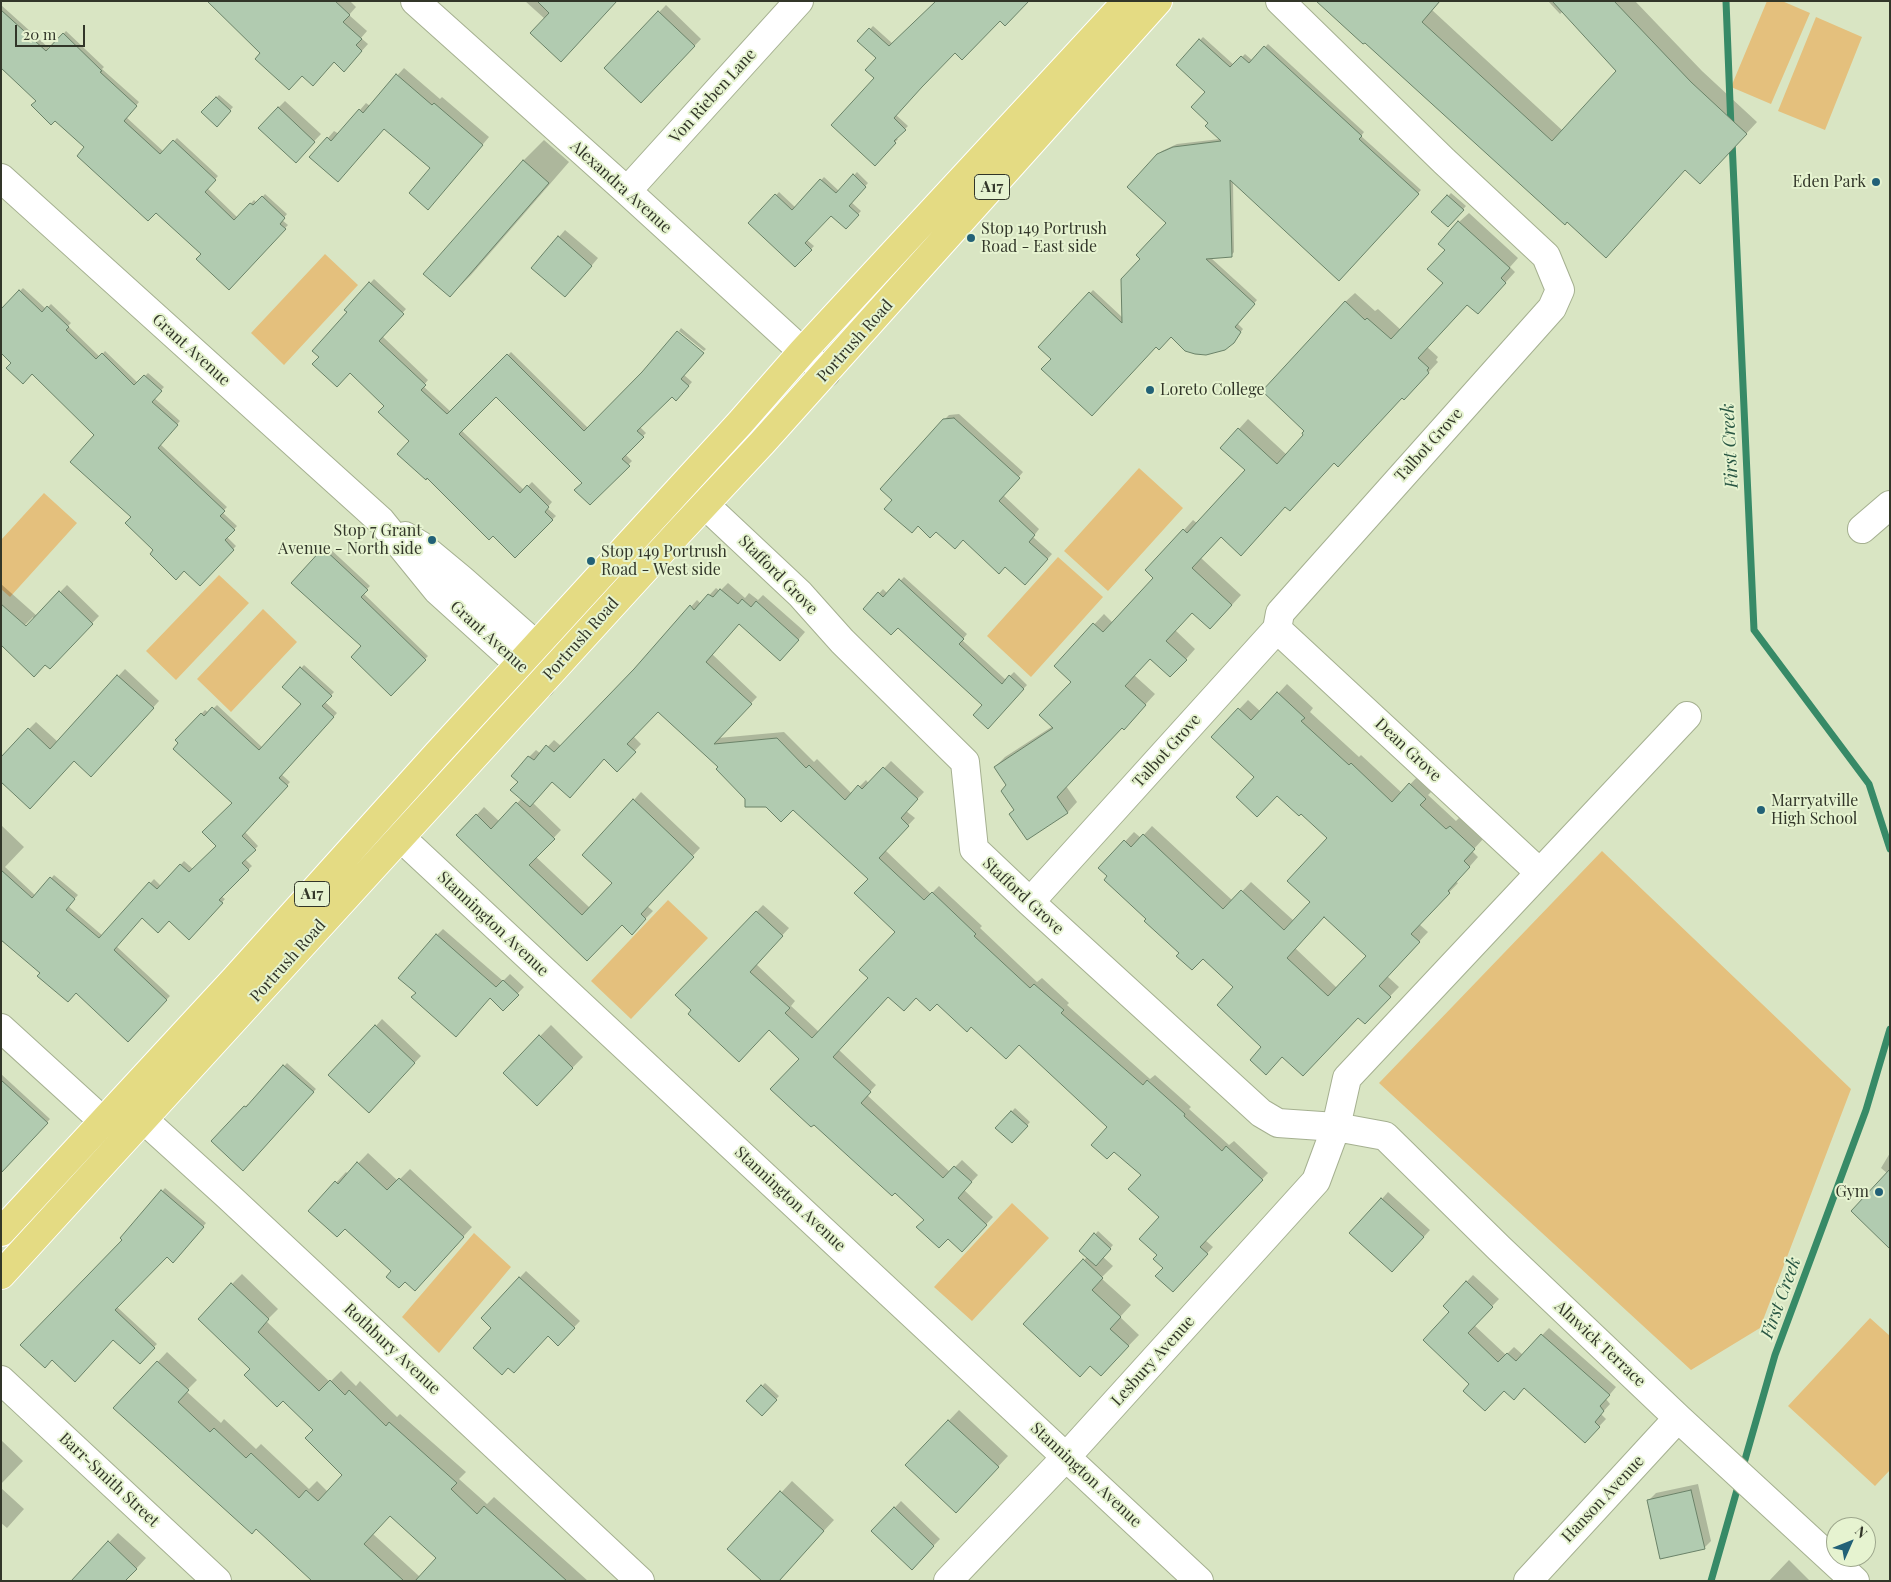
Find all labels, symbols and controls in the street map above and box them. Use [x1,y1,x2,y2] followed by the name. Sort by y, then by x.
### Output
[18,15,88,47] scale bar
[23,24,56,44] text: 20 m
[666,45,760,147] street label: Von Rieben Lane
[567,137,675,237] street label: Alexandra Avenue
[1793,172,1866,192] place label: Eden Park
[974,174,1010,200] road number: A17
[1870,176,1882,188] marker: Eden Park
[981,219,1107,257] place label: Stop 149 Portrush Road - East side
[965,232,977,244] marker: Stop 149 Portrush Road - East side
[813,296,897,386] street label: Portrush Road
[148,310,234,390] street label: Grant Avenue
[1160,380,1265,400] place label: Loreto College
[1144,384,1156,396] marker: Loreto College
[1717,403,1743,489] water label: First Creek
[1391,404,1467,486] street label: Talbot Grove
[278,521,422,559] place label: Stop 7 Grant Avenue - North side
[735,532,821,618] street label: Stafford Grove
[426,534,438,546] marker: Stop 7 Grant Avenue - North side
[601,542,727,580] place label: Stop 149 Portrush Road - West side
[585,555,597,567] marker: Stop 149 Portrush Road - West side
[539,594,623,684] street label: Portrush Road
[446,597,532,677] street label: Grant Avenue
[1129,710,1205,792] street label: Talbot Grove
[1371,714,1445,786] street label: Dean Grove
[1771,791,1858,829] place label: Marryatville High School
[1755,804,1767,816] marker: Marryatville High School
[979,854,1067,938] street label: Stafford Grove
[434,868,552,980] street label: Stannington Avenue
[294,882,330,906] road number: A17
[246,916,330,1006] street label: Portrush Road
[731,1143,849,1255] street label: Stannington Avenue
[1836,1182,1869,1202] place label: Gym
[1873,1186,1885,1198] marker: Gym
[1756,1254,1806,1342] water label: First Creek
[1551,1297,1649,1391] street label: Alnwick Terrace
[340,1300,444,1398] street label: Rothbury Avenue
[1107,1312,1199,1410] street label: Lesbury Avenue
[1027,1419,1145,1531] street label: Stannington Avenue
[55,1429,163,1531] street label: Barr-Smith Street
[1558,1452,1648,1546] street label: Hanson Avenue
[1826,1517,1876,1567] north arrow
[1851,1522,1872,1542] text: N

